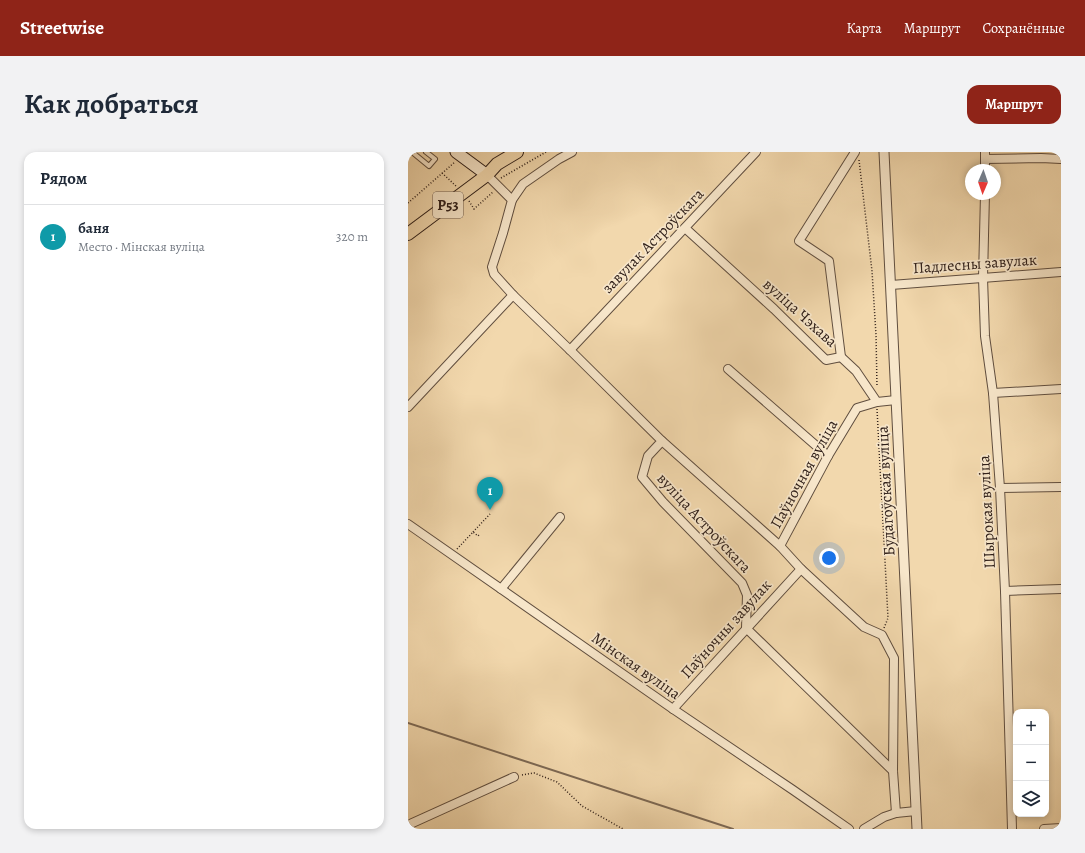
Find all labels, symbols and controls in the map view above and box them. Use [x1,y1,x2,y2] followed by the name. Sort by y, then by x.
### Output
[20,15,104,41] text: Streetwise
[847,19,882,38] text: Карта
[904,19,960,38] text: Маршрут
[982,19,1065,38] text: Сохранённые
[24,85,199,123] text: Как добраться
[967,85,1061,124] button: Маршрут
[965,164,1001,200] north arrow
[40,167,87,190] text: Рядом
[597,183,709,298] street label: завулак Астроўскага
[433,192,463,218] road number: Р53
[78,218,109,238] text: баня
[51,228,55,245] text: 1
[336,228,368,245] text: 320 m
[78,238,205,255] text: Место · Мінская вуліца
[912,249,1038,279] street label: Падлесны завулак
[758,274,842,353] street label: вуліца Чэхава
[765,415,843,533] street label: Паўночная вуліца
[872,425,900,557] street label: Будагоўская вуліца
[973,454,1001,569] street label: Шырокая вуліца
[652,468,757,578] street label: вуліца Астроўскага
[477,477,503,510] pin: 1
[819,548,839,568] your location
[676,575,776,683] street label: Паўночны завулак
[587,627,685,705] street label: Мінская вуліца
[1013,709,1049,817] map controls
[1013,709,1049,745] button: +
[1013,745,1049,781] button: −
[1013,781,1049,817] button: layers

